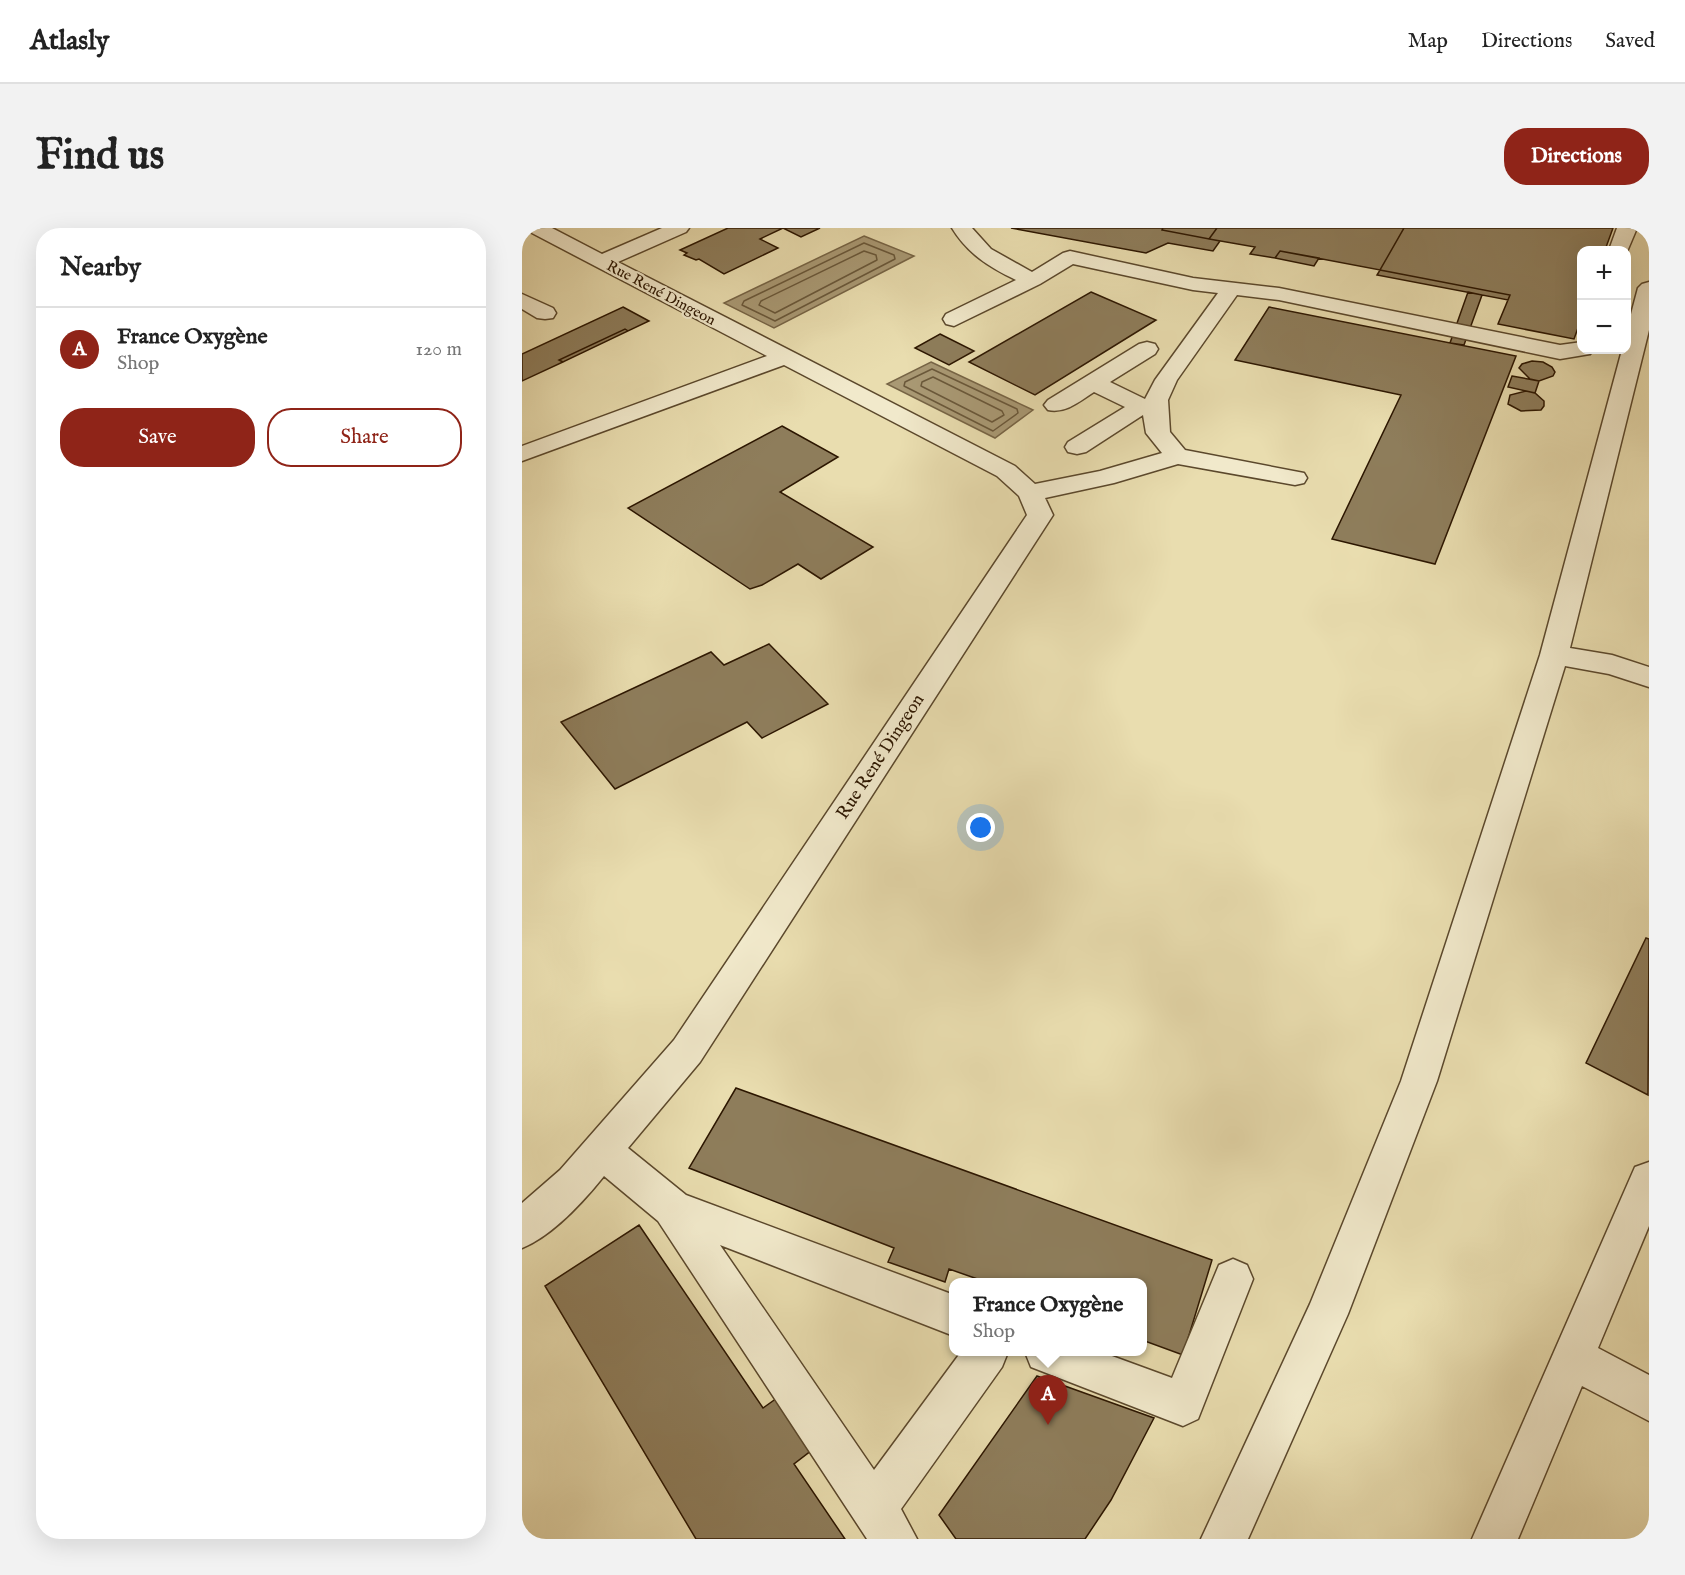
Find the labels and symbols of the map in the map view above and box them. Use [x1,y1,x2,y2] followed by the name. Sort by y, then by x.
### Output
[603,256,719,330] street label: Rue René Dingeon
[832,690,930,824] street label: Rue René Dingeon
[966,813,995,842] your location
[1028,1376,1068,1425] pin: A

